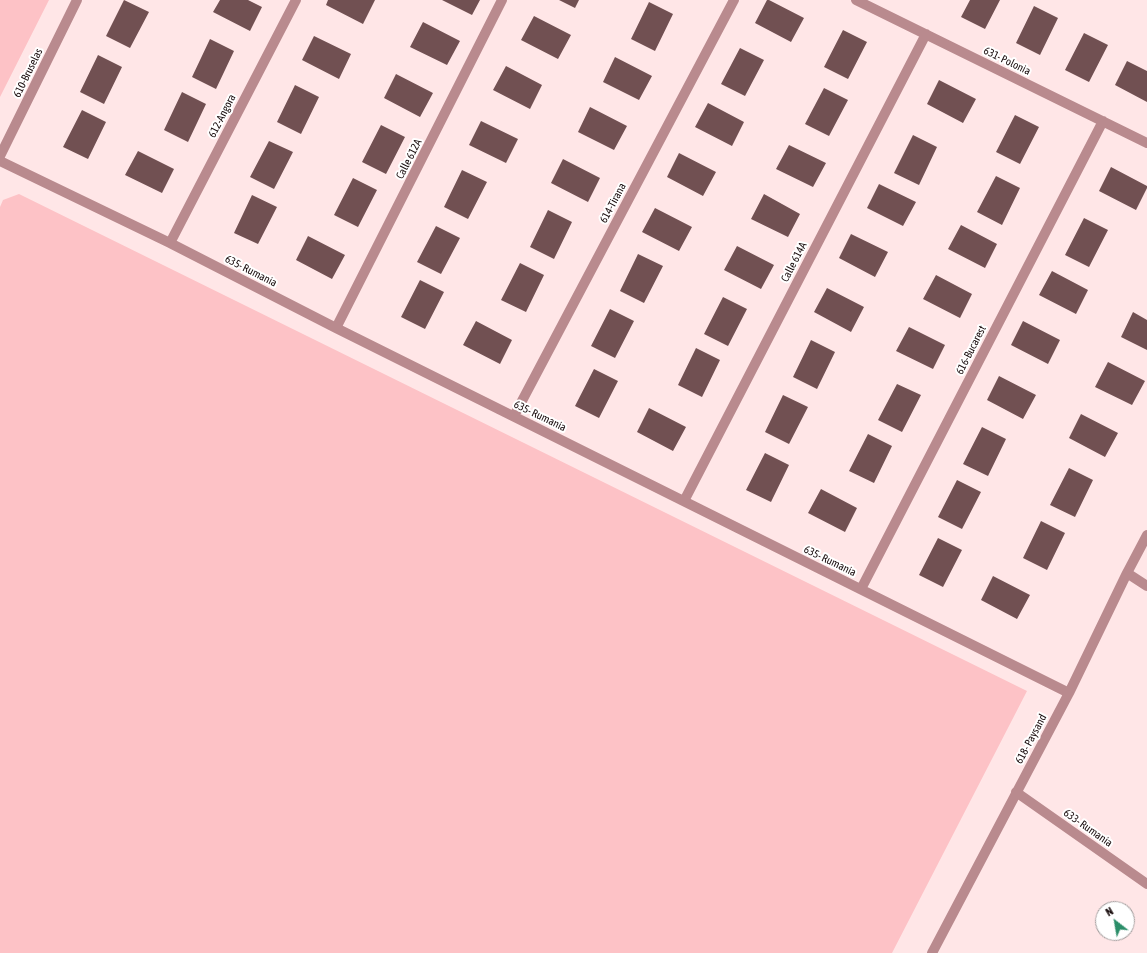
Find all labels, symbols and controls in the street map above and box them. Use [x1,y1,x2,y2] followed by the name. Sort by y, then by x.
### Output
[981,44,1033,78] street label: 631- Polonia
[10,46,46,100] street label: 610-Bruselas
[205,92,239,140] street label: 612-Angora
[393,137,425,181] street label: Calle 612A
[597,181,629,225] street label: 614-Tirana
[778,240,810,284] street label: Calle 614A
[223,252,279,290] street label: 635- Rumania
[953,323,989,377] street label: 616-Bucarest
[512,398,568,434] street label: 635- Rumania
[802,543,858,579] street label: 635- Rumania
[1012,712,1050,766] street label: 618- Paysand
[1061,806,1115,850] street label: 633- Rumania
[1095,901,1135,941] north arrow
[1103,905,1115,918] text: N

